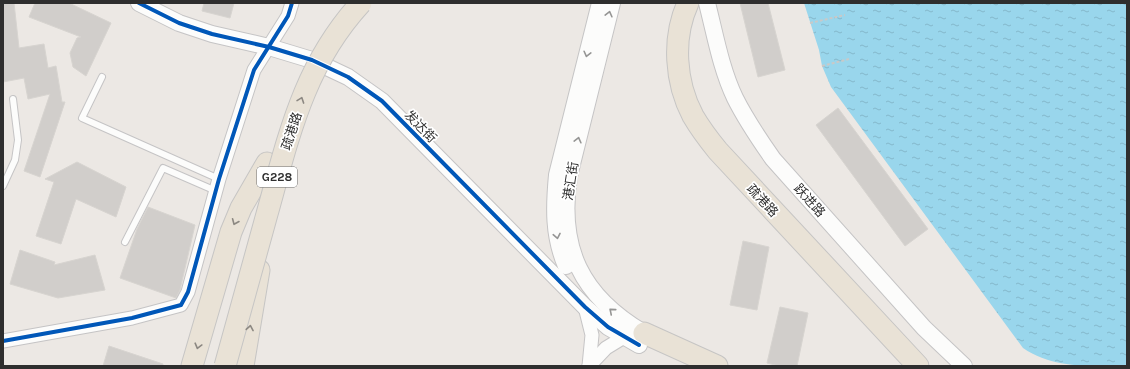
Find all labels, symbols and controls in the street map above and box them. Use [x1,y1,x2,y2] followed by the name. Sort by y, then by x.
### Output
[604,11,612,17] one-way arrow
[583,51,592,58] one-way arrow
[297,96,305,103] one-way arrow
[402,107,440,145] street label: 发达街
[278,110,305,152] street label: 疏港路
[573,137,581,144] one-way arrow
[560,161,581,202] street label: 港汇街
[257,167,297,187] road number: G228
[744,181,781,220] street label: 疏港路
[791,181,828,220] street label: 跃进路
[232,217,240,225] one-way arrow
[552,233,561,240] one-way arrow
[609,309,616,316] one-way arrow
[245,325,254,331] one-way arrow
[194,343,202,349] one-way arrow

